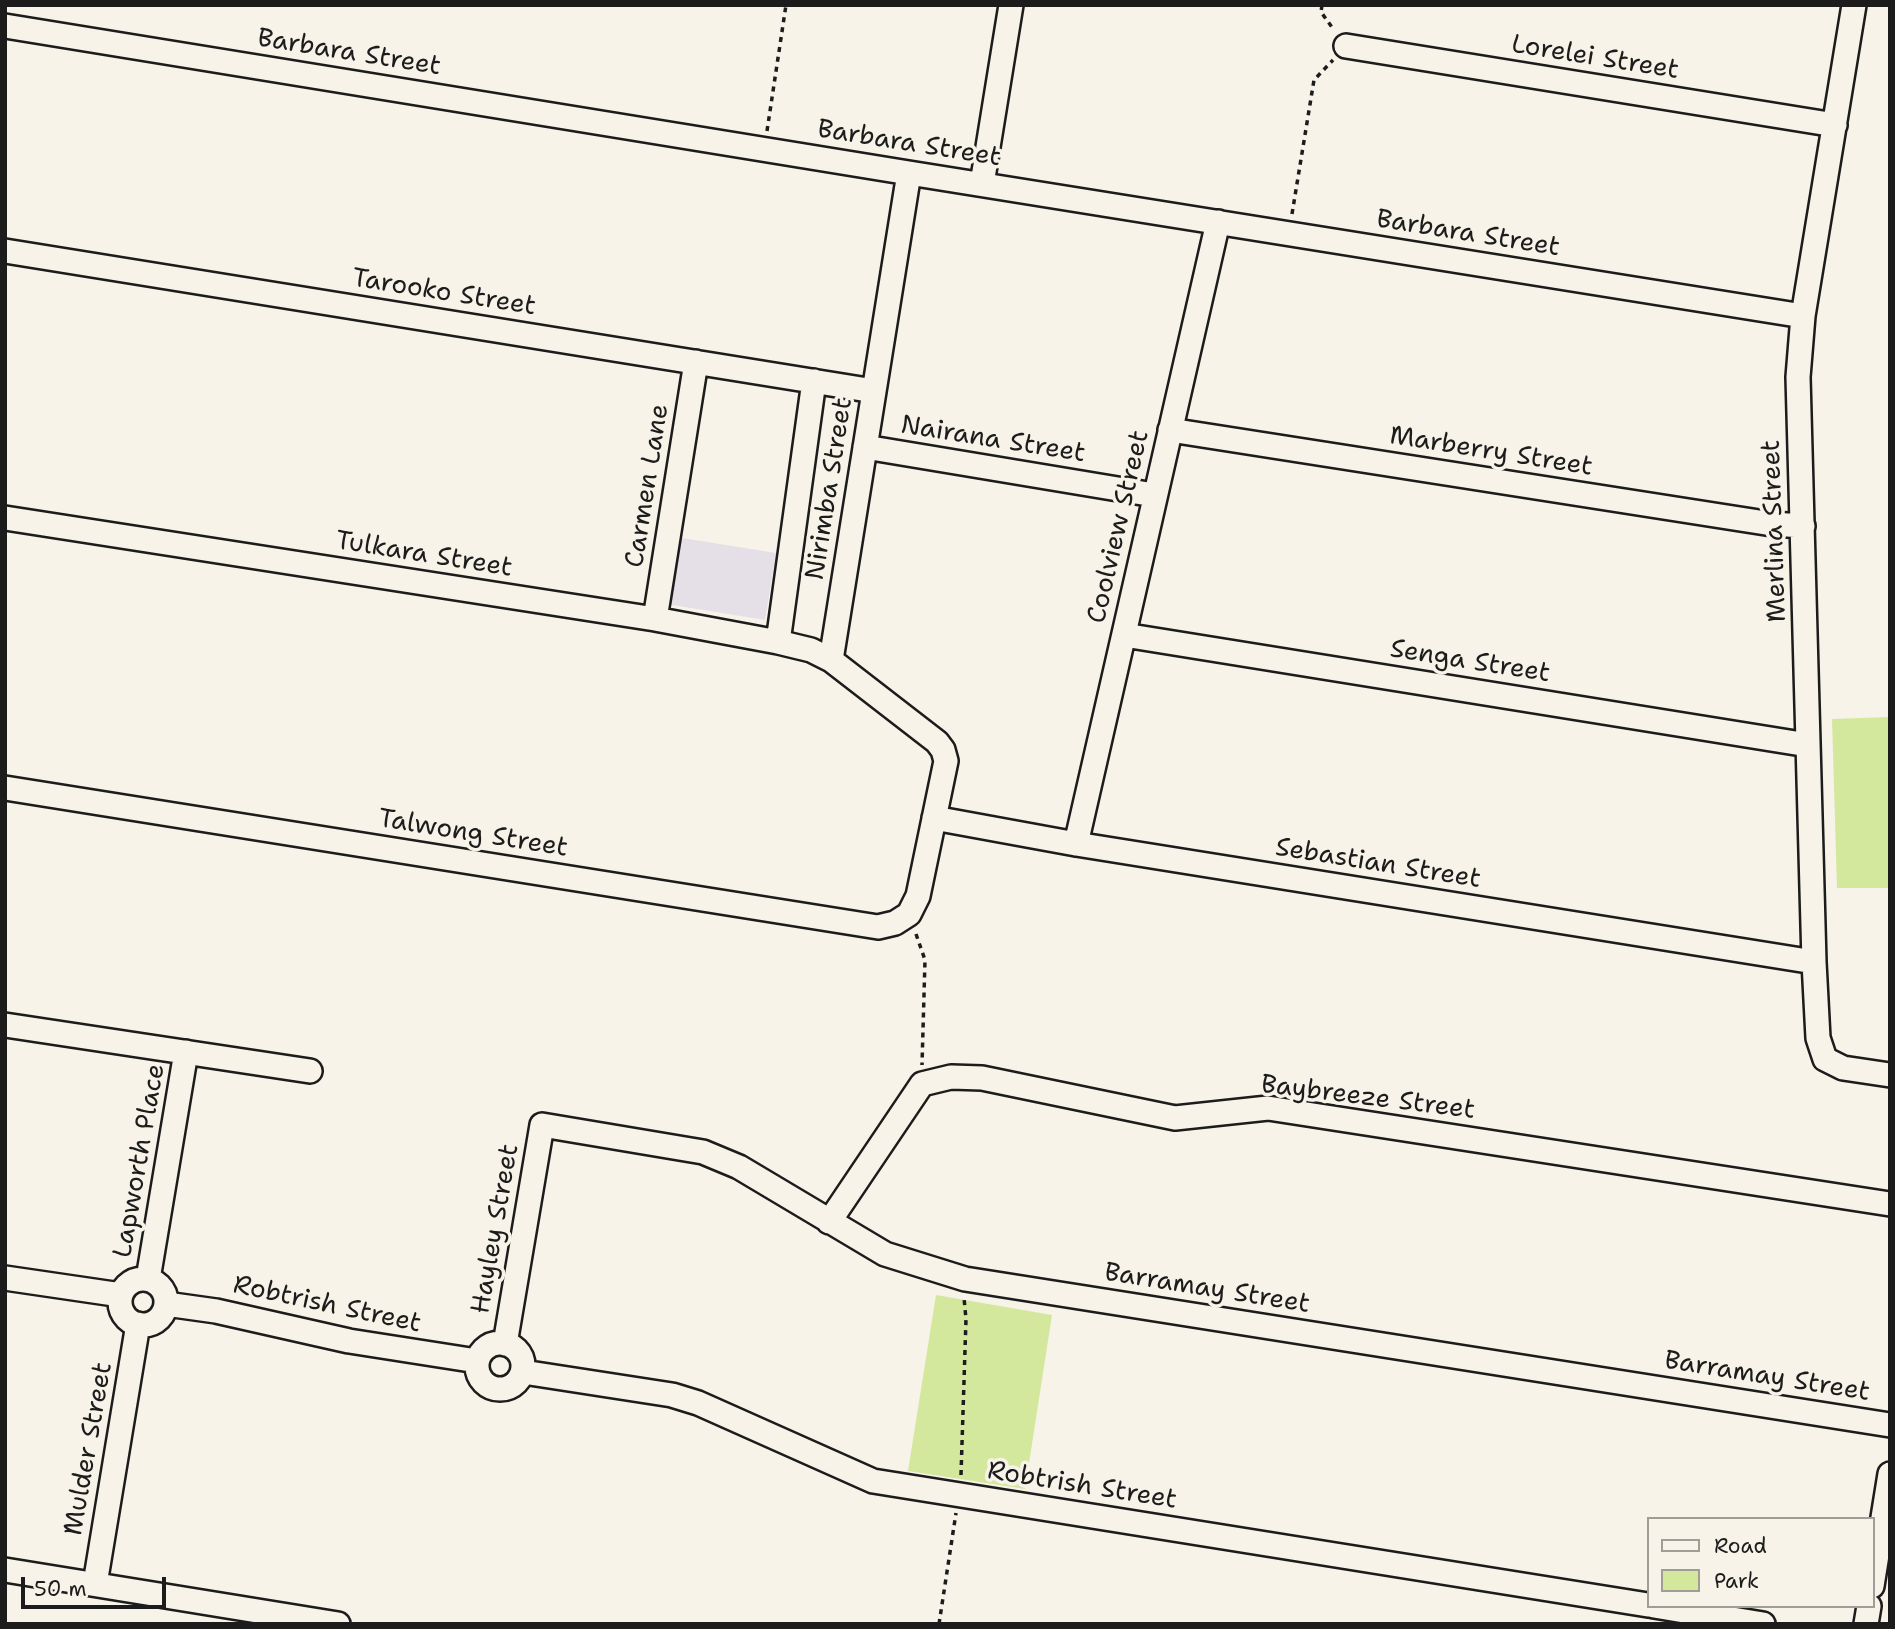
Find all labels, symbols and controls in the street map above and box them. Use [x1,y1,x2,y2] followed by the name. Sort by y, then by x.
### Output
[255,23,443,83] street label: Barbara Street
[1509,29,1681,87] street label: Lorelei Street
[815,114,1003,174] street label: Barbara Street
[1374,204,1562,264] street label: Barbara Street
[350,263,538,323] street label: Tarooko Street
[800,396,860,582] street label: Nirimba Street
[620,402,676,570] street label: Carmen Lane
[898,410,1088,470] street label: Nairana Street
[1387,421,1595,483] street label: Marberry Street
[1082,427,1156,627] street label: Coolview Street
[1756,439,1794,623] street label: Merlina Street
[333,526,515,584] street label: Tulkara Street
[1388,634,1552,690] street label: Senga Street
[376,804,570,864] street label: Talwong Street
[1273,832,1483,896] street label: Sebastian Street
[108,1062,172,1260] street label: Lapworth Place
[1259,1069,1477,1127] street label: Baybreeze Street
[466,1142,526,1316] street label: Hayley Street
[1102,1257,1312,1321] street label: Barramay Street
[230,1270,424,1340] street label: Robtrish Street
[1662,1345,1872,1409] street label: Barramay Street
[58,1360,120,1538] street label: Mulder Street
[985,1456,1179,1516] street label: Robtrish Street
[1646,1517,1874,1608] legend
[1714,1532,1767,1560] text: Road
[24,1562,170,1606] scale bar
[1714,1567,1759,1595] text: Park
[34,1575,87,1603] text: 50 m

